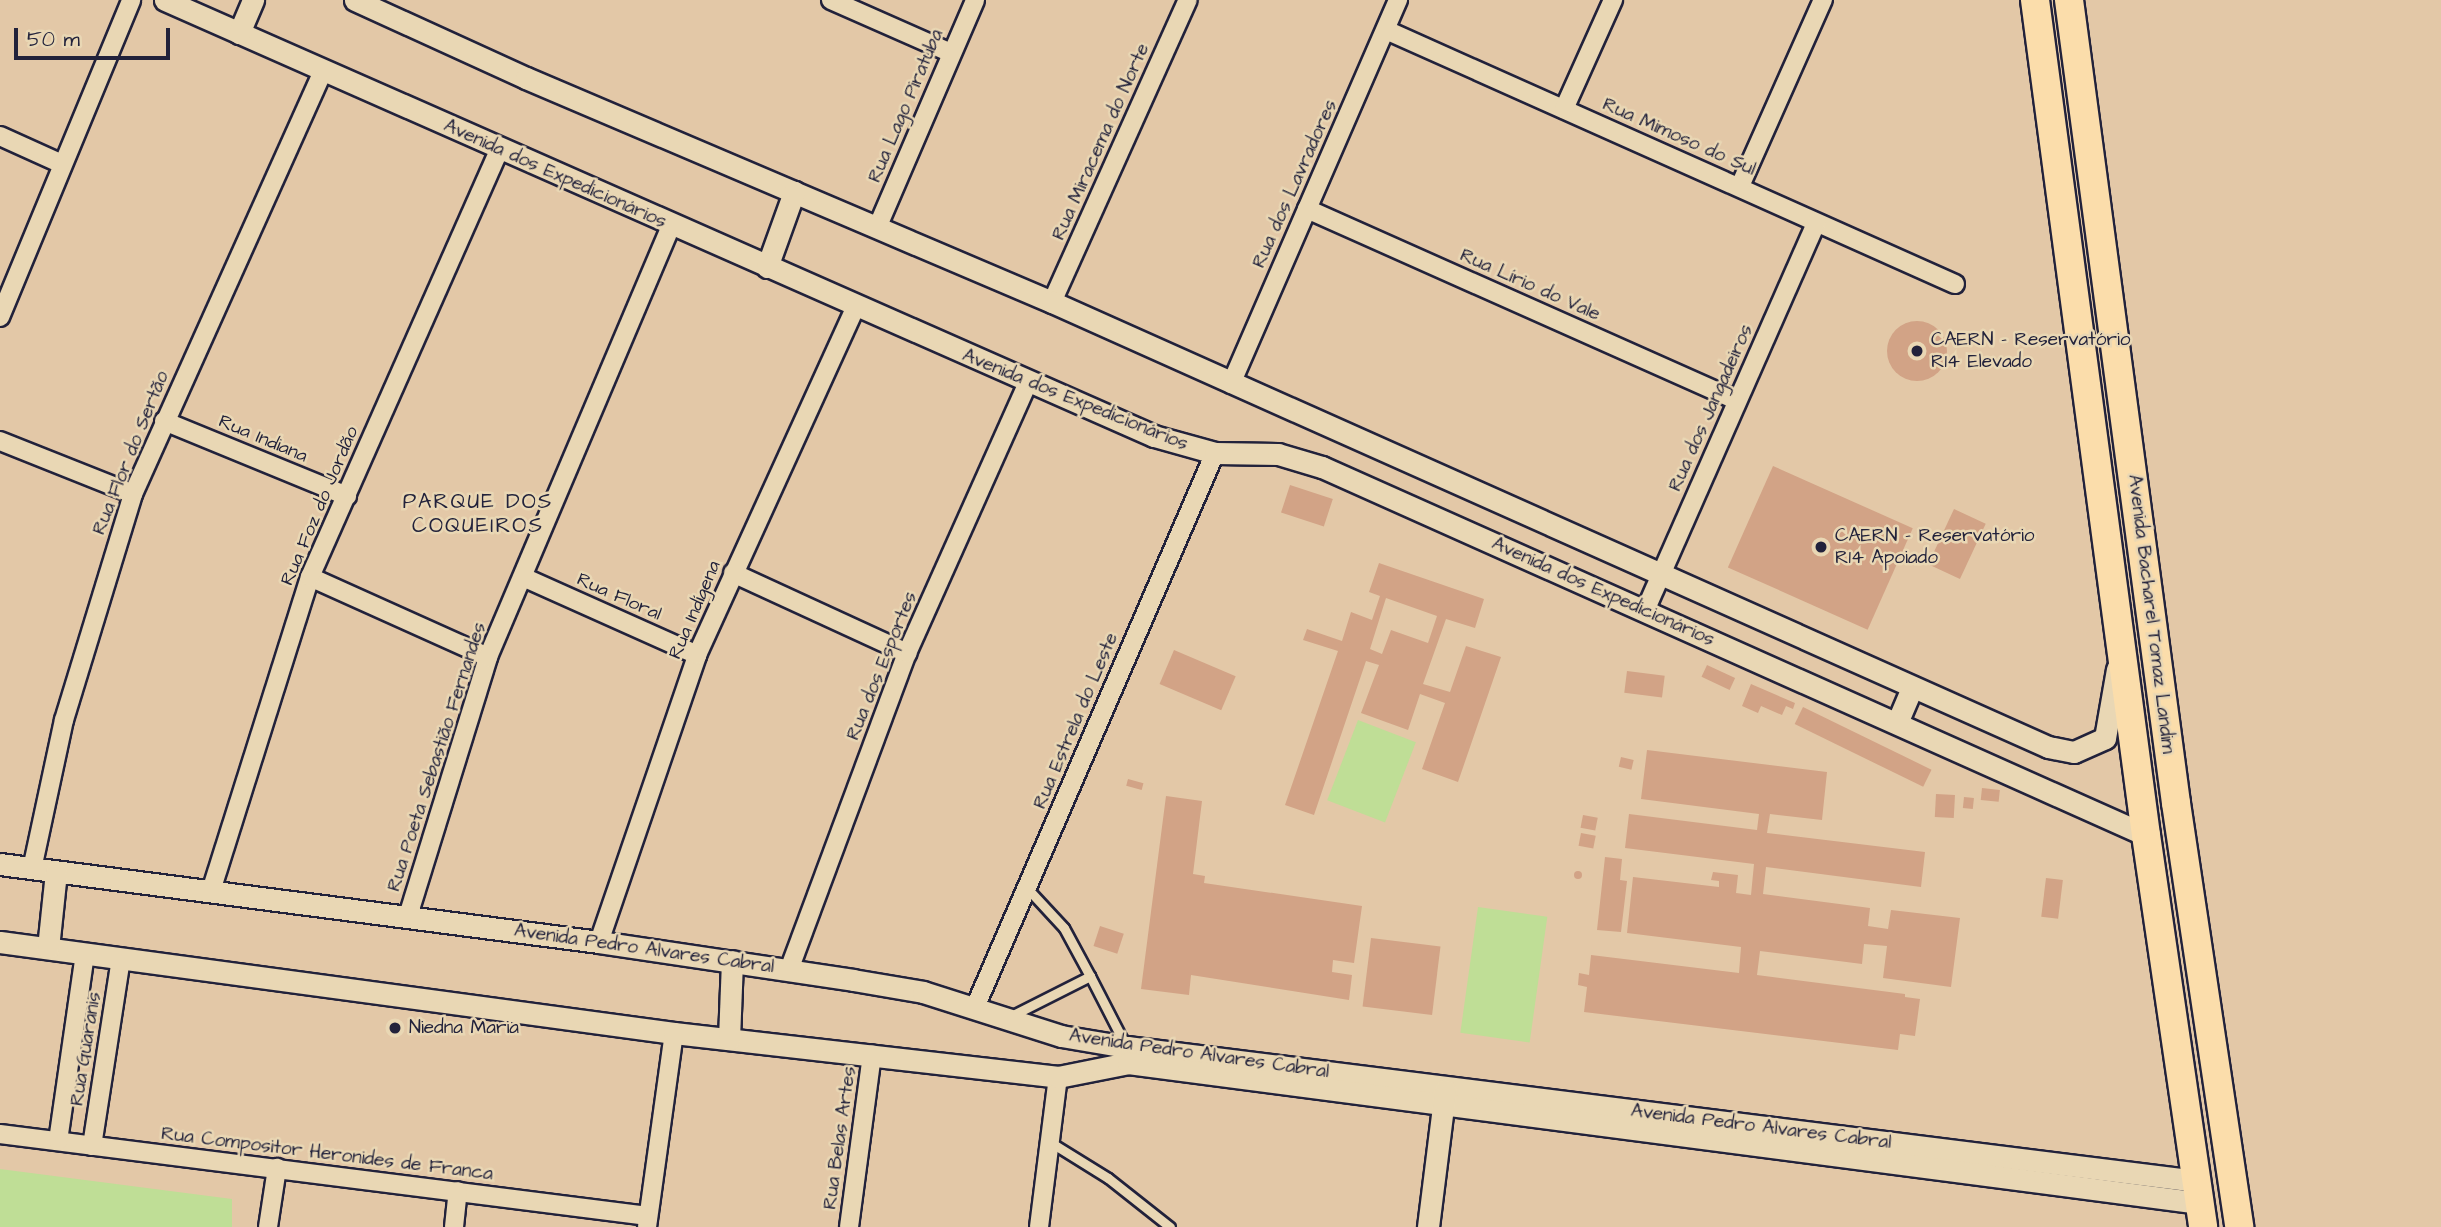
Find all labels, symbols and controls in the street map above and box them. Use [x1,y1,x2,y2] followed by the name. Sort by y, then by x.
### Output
[18,14,173,58] scale bar
[27,25,80,54] text: 50 m
[863,26,949,186] street label: Rua Lago Piratuba
[1047,40,1155,244] street label: Rua Miracema do Norte
[1599,93,1759,181] street label: Rua Mimoso do Sul
[1248,96,1342,272] street label: Rua dos Lavradores
[440,115,670,233] street label: Avenida dos Expedicionários
[1456,244,1604,326] street label: Rua Lírio do Vale
[1664,321,1758,495] street label: Rua dos Jangadeiros
[1931,329,2130,373] place label: CAERN - Reservatório R14 Elevado
[1909,343,1925,359] marker: CAERN - Reservatório R14 Elevado
[959,344,1191,456] street label: Avenida dos Expedicionários
[88,368,174,538] street label: Rua Flor do Sertão
[215,410,311,468] street label: Rua Indiana
[276,423,364,589] street label: Rua Foz do Jordão
[2123,473,2179,755] street label: Avenida Bacharel Tomaz Landim
[404,489,552,539] district label: PARQUE DOS COQUEIROS
[1835,525,2035,569] place label: CAERN - Reservatório R14 Apoiado
[1488,533,1718,651] street label: Avenida dos Expedicionários
[1813,539,1829,555] marker: CAERN - Reservatório R14 Apoiado
[664,557,726,663] street label: Rua Indígena
[573,568,665,626] street label: Rua Floral
[842,588,922,744] street label: Rua dos Esportes
[383,620,491,894] street label: Rua Poeta Sebastião Fernandes
[1029,630,1123,812] street label: Rua Estrela do Leste
[513,919,775,979] street label: Avenida Pedro Alvares Cabral
[66,990,106,1108] street label: Rua Guaranis
[409,1017,519,1039] place label: Niedna Maria
[387,1020,403,1036] marker: Niedna Maria
[1068,1024,1330,1084] street label: Avenida Pedro Alvares Cabral
[819,1065,861,1211] street label: Rua Belas Artes
[1630,1100,1892,1154] street label: Avenida Pedro Alvares Cabral
[160,1122,494,1186] street label: Rua Compositor Heronides de Franca

